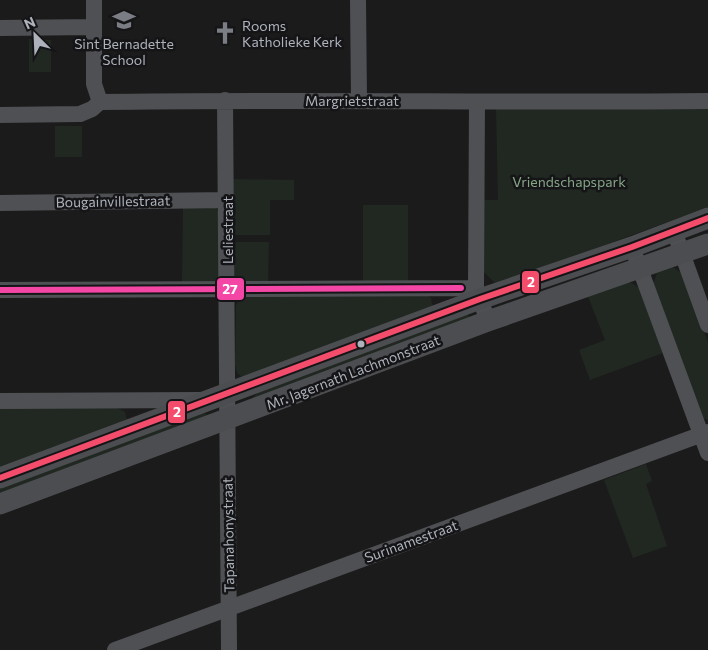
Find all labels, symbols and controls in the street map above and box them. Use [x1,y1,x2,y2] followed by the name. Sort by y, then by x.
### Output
[111,7,137,33] school or university icon: Sint Bernadette School
[10,10,60,60] north arrow
[21,13,38,33] text: N
[242,17,343,50] place label: Rooms Katholieke Kerk
[212,20,238,46] church icon: Rooms Katholieke Kerk
[74,35,174,68] place label: Sint Bernadette School
[305,92,399,109] street label: Margrietstraat
[512,173,626,190] park label: Vriendschapspark
[56,191,171,210] street label: Bougainvillestraat
[219,196,236,264] street label: Leliestraat
[521,270,540,294] line badge: 2
[527,273,535,290] text: 2
[216,277,245,301] line badge: 27
[222,280,238,297] text: 27
[264,331,442,413] street label: Mr. Jagernath Lachmonstraat
[356,339,366,349] unlabelled marker
[167,400,186,424] line badge: 2
[173,403,181,420] text: 2
[218,477,238,593] street label: Tapanahonystraat
[362,516,460,566] street label: Surinamestraat

